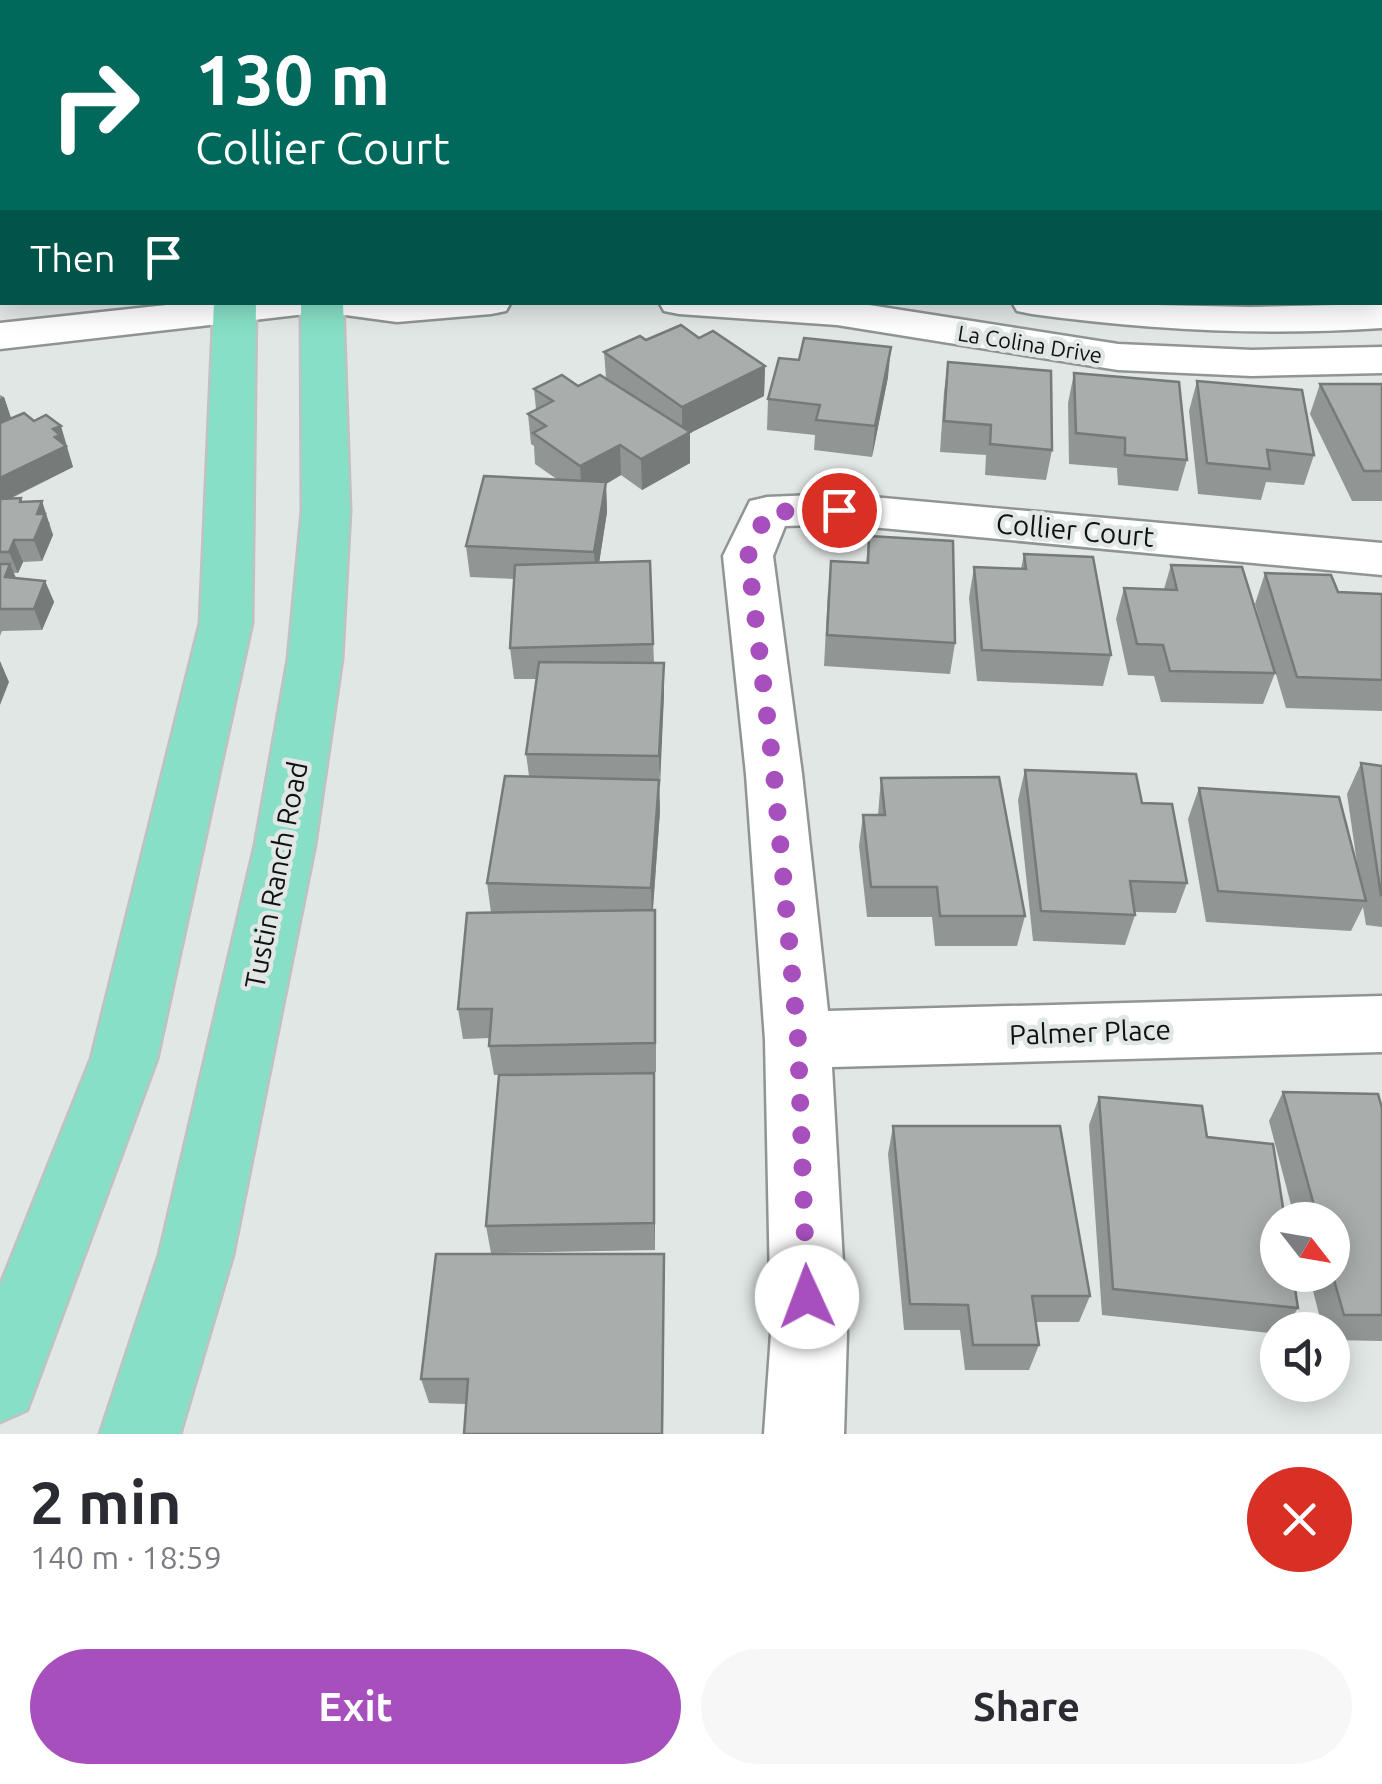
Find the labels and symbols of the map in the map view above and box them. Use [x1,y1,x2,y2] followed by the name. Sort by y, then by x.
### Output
[956,320,1104,367] street label: La Colina Drive
[797,468,882,553] pin
[995,507,1155,552] street label: Collier Court
[238,759,313,991] street label: Tustin Ranch Road
[1009,1013,1171,1050] street label: Palmer Place
[1260,1202,1350,1292] north arrow
[755,1245,859,1349] position arrow

